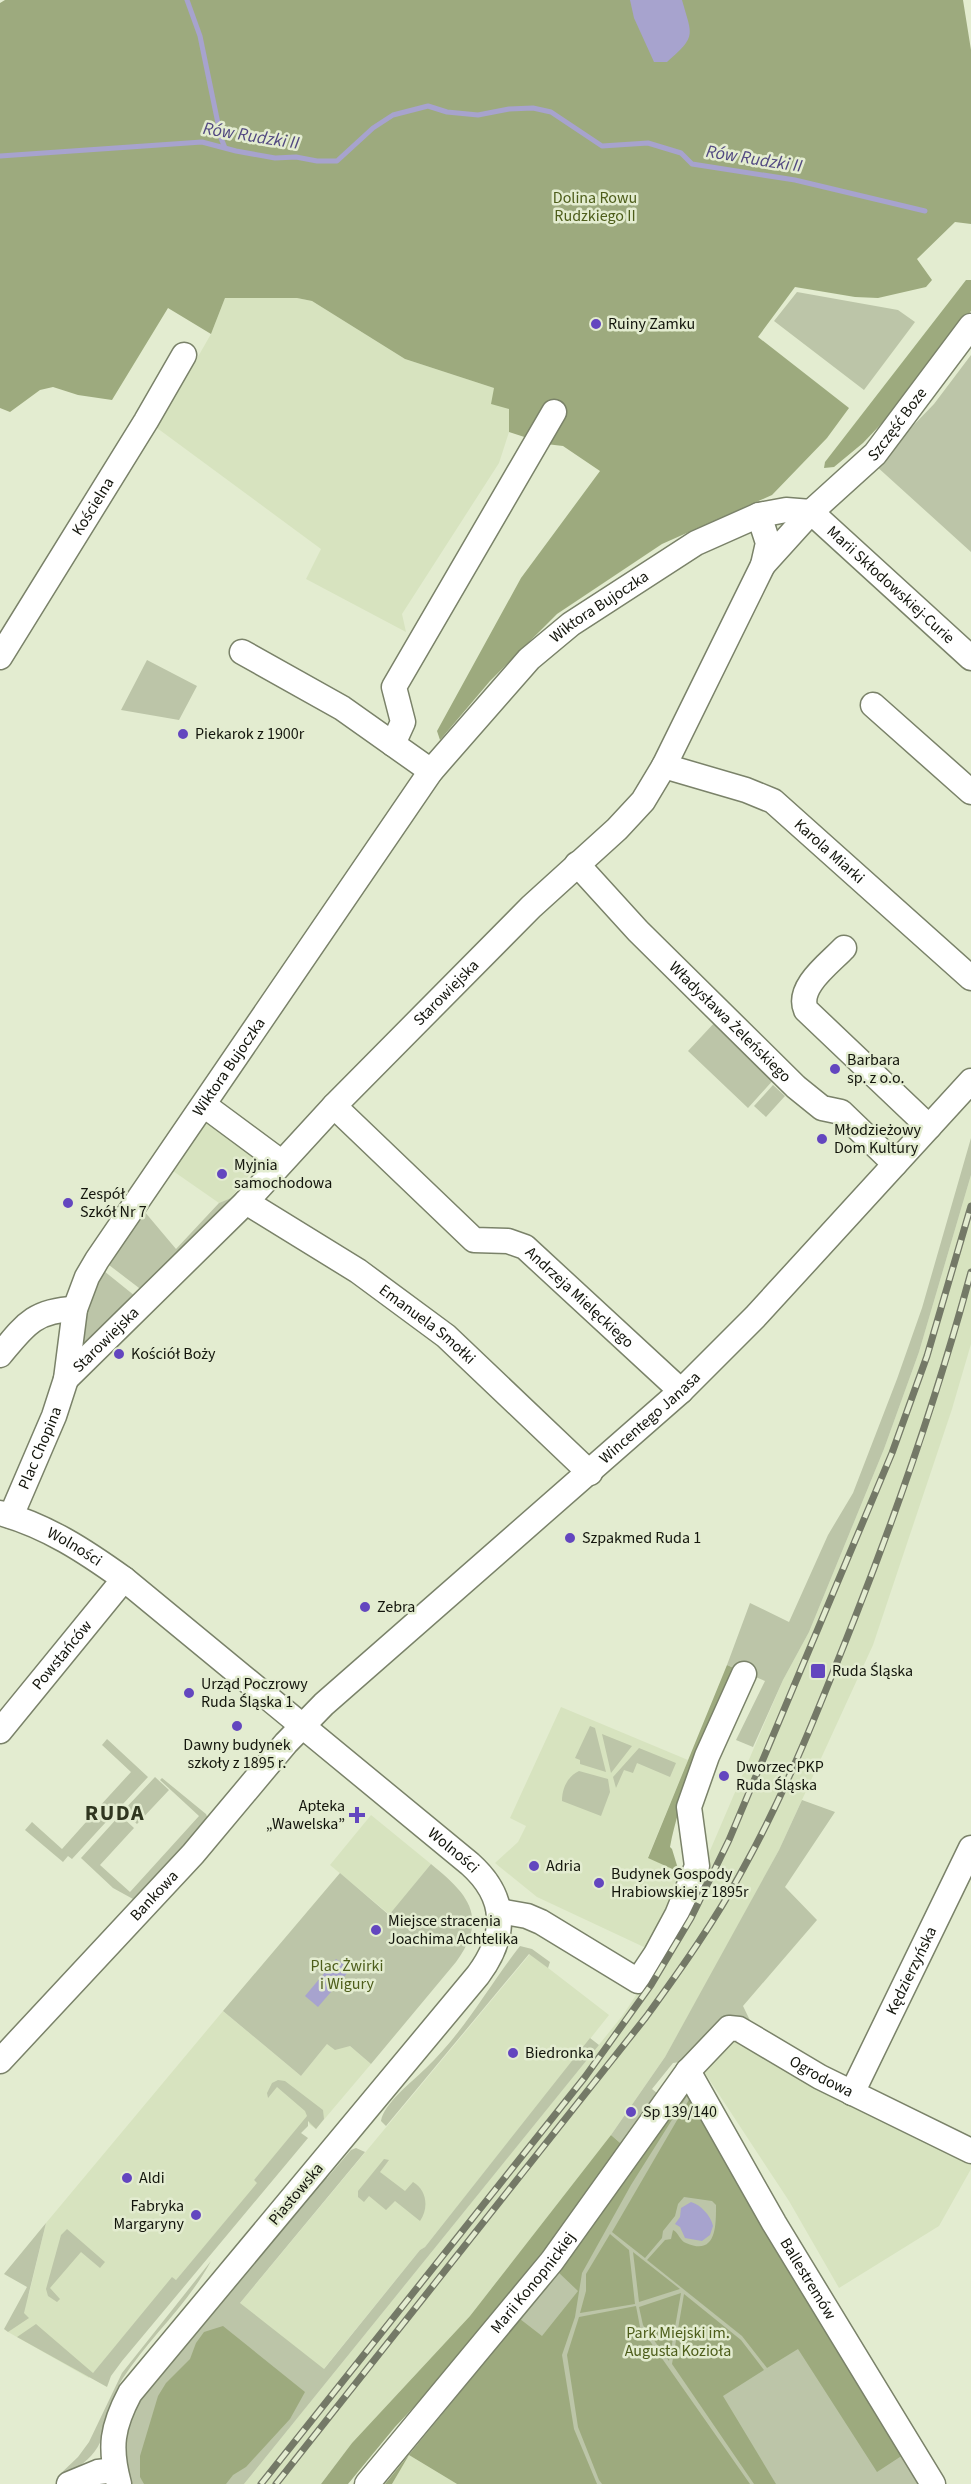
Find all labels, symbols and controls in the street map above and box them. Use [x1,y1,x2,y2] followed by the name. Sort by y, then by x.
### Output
[201,116,301,156] water label: Rów Rudzki II
[704,139,804,179] water label: Rów Rudzki II
[553,187,637,227] park label: Dolina Rowu Rudzkiego II
[608,313,695,335] place label: Ruiny Zamku
[589,317,603,331] marker: Ruiny Zamku
[863,383,932,466] street label: Szczęść Boze
[67,473,119,540] street label: Kościelna
[822,521,960,649] street label: Marii Skłodowskiej-Curie
[545,565,653,648] street label: Wiktora Bujoczka
[195,723,305,745] place label: Piekarok z 1900r
[176,727,190,741] marker: Piekarok z 1900r
[789,814,869,889] street label: Karola Miarki
[408,955,484,1031] street label: Starowiejska
[664,956,796,1087] street label: Władysława Żeleńskiego
[187,1013,270,1121] street label: Wiktora Bujoczka
[847,1049,904,1089] place label: Barbara sp. z o.o.
[828,1062,842,1076] marker: Barbara sp. z o.o.
[834,1119,921,1159] place label: Młodzieżowy Dom Kultury
[815,1132,829,1146] marker: Młodzieżowy Dom Kultury
[234,1154,332,1194] place label: Myjnia samochodowa
[215,1167,229,1181] marker: Myjnia samochodowa
[80,1183,147,1223] place label: Zespół Szkół Nr 7
[61,1196,75,1210] marker: Zespół Szkół Nr 7
[520,1242,639,1353] street label: Andrzeja Mielęckiego
[374,1279,480,1369] street label: Emanuela Smołki
[68,1302,144,1377] street label: Starowiejska
[131,1343,216,1365] place label: Kościół Boży
[112,1347,126,1361] marker: Kościół Boży
[594,1367,705,1469] street label: Wincentego Janasa
[13,1404,67,1493] street label: Plac Chopina
[43,1522,106,1572] street label: Wolności
[582,1527,701,1549] place label: Szpakmed Ruda 1
[563,1531,577,1545] marker: Szpakmed Ruda 1
[377,1596,415,1618] place label: Zebra
[358,1600,372,1614] marker: Zebra
[27,1615,97,1695] street label: Powstańców
[832,1660,913,1682] place label: Ruda Śląska
[809,1662,827,1680] marker: Ruda Śląska
[201,1673,308,1713] place label: Urząd Poczrowy Ruda Śląska 1
[182,1686,196,1700] marker: Urząd Poczrowy Ruda Śląska 1
[230,1719,244,1733] marker: Dawny budynek szkoły z 1895 r.
[183,1734,291,1774] place label: Dawny budynek szkoły z 1895 r.
[736,1756,824,1796] place label: Dworzec PKP Ruda Śląska
[717,1769,731,1783] marker: Dworzec PKP Ruda Śląska
[266,1795,345,1835] place label: Apteka „Wawelska”
[85,1797,145,1829] district label: RUDA
[350,1808,364,1822] marker: Apteka „Wawelska”
[423,1823,484,1878] street label: Wolności
[546,1855,581,1877] place label: Adria
[527,1859,541,1873] marker: Adria
[611,1863,749,1903] place label: Budynek Gospody Hrabiowskiej z 1895r
[125,1866,183,1926] street label: Bankowa
[592,1876,606,1890] marker: Budynek Gospody Hrabiowskiej z 1895r
[388,1910,518,1950] place label: Miejsce stracenia Joachima Achtelika
[369,1923,383,1937] marker: Miejsce stracenia Joachima Achtelika
[881,1923,942,2019] street label: Kędzierzyńska
[311,1955,383,1995] park label: Plac Żwirki i Wigury
[525,2042,594,2064] place label: Biedronka
[506,2046,520,2060] marker: Biedronka
[785,2050,857,2103] street label: Ogrodowa
[643,2101,717,2123] place label: Sp 139/140
[624,2105,638,2119] marker: Sp 139/140
[263,2158,329,2230] street label: Piastowska
[139,2167,165,2189] place label: Aldi
[120,2171,134,2185] marker: Aldi
[113,2195,185,2235] place label: Fabryka Margaryny
[189,2208,203,2222] marker: Fabryka Margaryny
[485,2227,580,2338] street label: Marii Konopnickiej
[775,2234,842,2324] street label: Ballestremów
[625,2322,731,2362] park label: Park Miejski im. Augusta Kozioła

